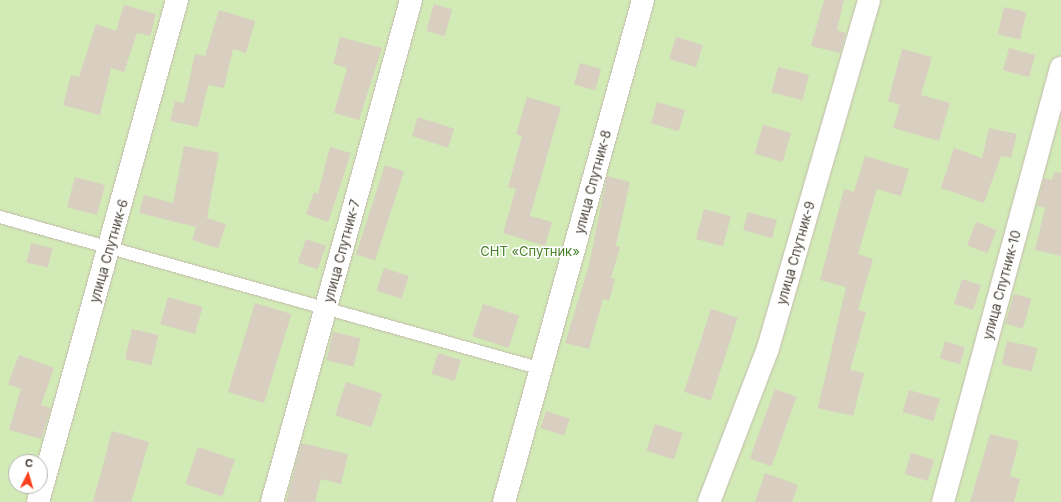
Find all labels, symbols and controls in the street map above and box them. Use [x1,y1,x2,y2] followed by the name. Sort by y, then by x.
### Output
[572,128,614,236] street label: улица Спутник-8
[87,197,131,305] street label: улица Спутник-6
[321,198,363,304] street label: улица Спутник-7
[774,199,818,307] street label: улица Спутник-9
[980,229,1024,341] street label: улица Спутник-10
[480,243,580,259] park label: СНТ «Спутник»
[8,454,48,494] north arrow
[24,456,34,470] text: С

